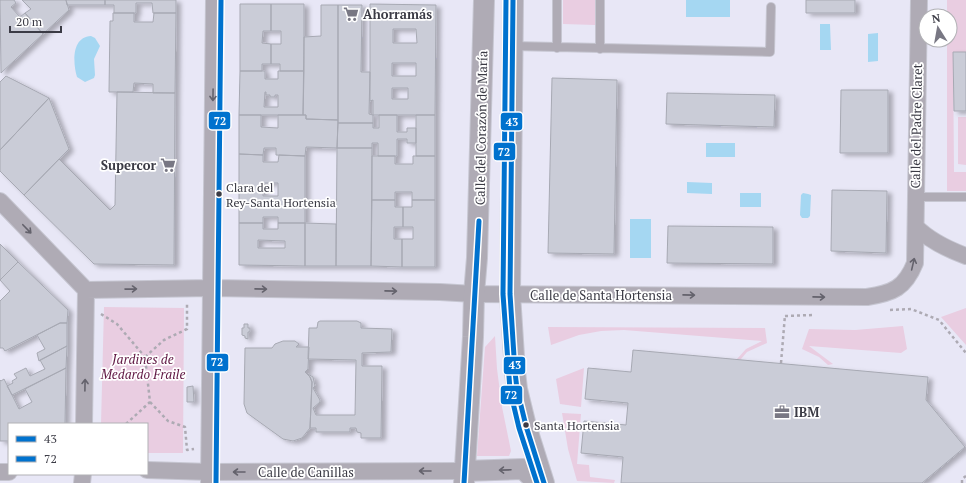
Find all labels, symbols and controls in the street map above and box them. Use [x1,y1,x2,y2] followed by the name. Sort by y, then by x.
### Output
[342,5,360,23] supermarket icon: Ahorramás
[363,5,432,23] place label: Ahorramás
[10,8,61,34] scale bar
[918,8,958,48] north arrow
[931,10,942,26] text: N
[16,14,43,29] text: 20 m
[471,50,491,205] street label: Calle del Corazón de María
[906,63,926,188] street label: Calle del Padre Claret
[209,88,217,101] one-way arrow
[208,111,231,130] line badge: 72
[500,112,523,131] line badge: 43
[214,114,226,128] text: 72
[506,115,518,129] text: 43
[493,142,516,161] line badge: 72
[498,145,510,159] text: 72
[101,156,156,174] place label: Supercor
[159,156,177,174] supermarket icon: Supercor
[226,180,336,210] place label: Clara del Rey-Santa Hortensia
[214,189,224,199] marker: Clara del Rey-Santa Hortensia
[22,224,32,234] one-way arrow
[910,257,918,270] one-way arrow
[124,285,137,293] one-way arrow
[254,285,267,293] one-way arrow
[530,286,672,304] street label: Calle de Santa Hortensia
[384,287,397,295] one-way arrow
[682,291,695,299] one-way arrow
[812,293,825,300] one-way arrow
[100,350,185,383] park label: Jardines de Medardo Fraile
[206,353,229,372] line badge: 72
[211,355,223,369] text: 72
[503,356,526,375] line badge: 43
[509,358,521,372] text: 43
[81,379,89,392] one-way arrow
[500,385,523,405] line badge: 72
[505,388,517,402] text: 72
[773,403,791,421] office icon: IBM
[794,403,819,421] place label: IBM
[534,418,620,433] place label: Santa Hortensia
[521,420,531,430] marker: Santa Hortensia
[8,423,148,475] legend
[44,431,57,446] text: 43
[44,451,57,466] text: 72
[258,463,354,481] street label: Calle de Canillas
[499,466,512,474] one-way arrow
[419,467,432,475] one-way arrow
[233,468,246,476] one-way arrow

